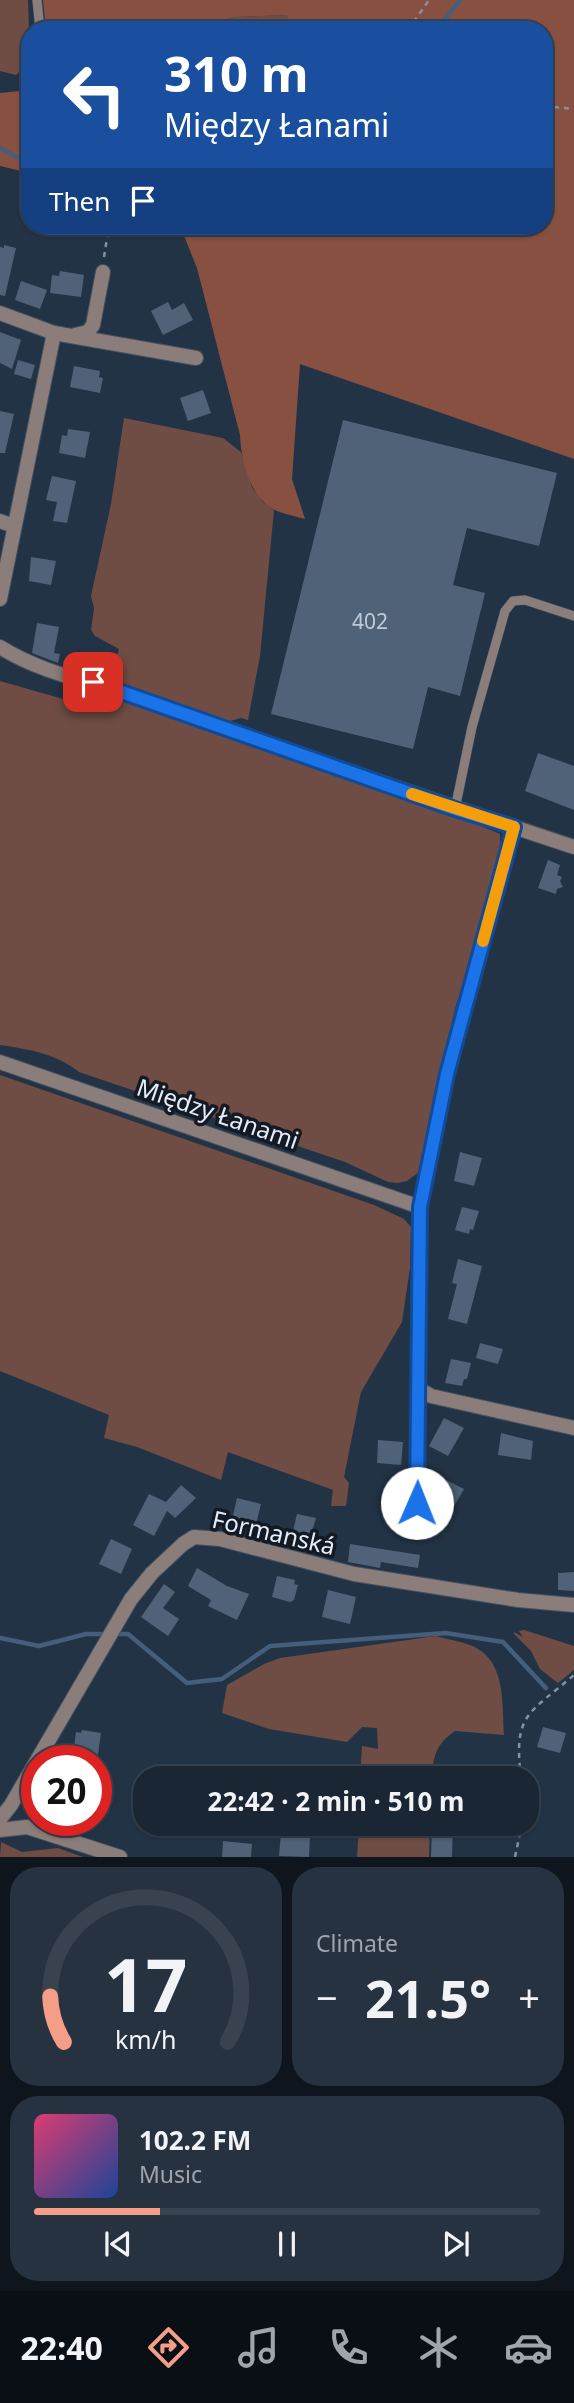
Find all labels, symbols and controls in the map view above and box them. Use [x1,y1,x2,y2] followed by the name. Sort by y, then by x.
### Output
[164,40,309,106] text: 310 m
[49,49,140,140] icon: left
[164,103,389,146] text: Między Łanami
[124,182,162,220] icon: arrive
[49,183,110,219] text: Then
[352,607,388,635] house number: 402
[63,652,123,712] pin
[74,663,112,701] icon: arrive
[133,1070,303,1156] street label: Między Łanami
[380,1466,454,1540] position arrow
[209,1502,339,1562] street label: Formanská
[21,1745,112,1836] speed limit sign: 20
[208,1783,464,1819] text: 22:42 · 2 min · 510 m
[316,1927,398,1959] text: Climate
[104,1935,188,2034] text: 17
[365,1962,491,2033] text: 21.5°
[316,1971,338,2023] text: −
[518,1971,540,2023] text: +
[115,2022,177,2056] text: km/h
[139,2122,251,2158] text: 102.2 FM
[139,2158,202,2190] text: Music
[99,2225,137,2263] icon: previous
[268,2225,306,2263] icon: pause
[437,2225,475,2263] icon: next
[144,2323,193,2372] icon: directions
[234,2323,283,2372] icon: music
[324,2323,373,2372] icon: phone
[414,2323,463,2372] icon: climate
[504,2323,553,2372] icon: car
[21,2326,103,2369] text: 22:40

